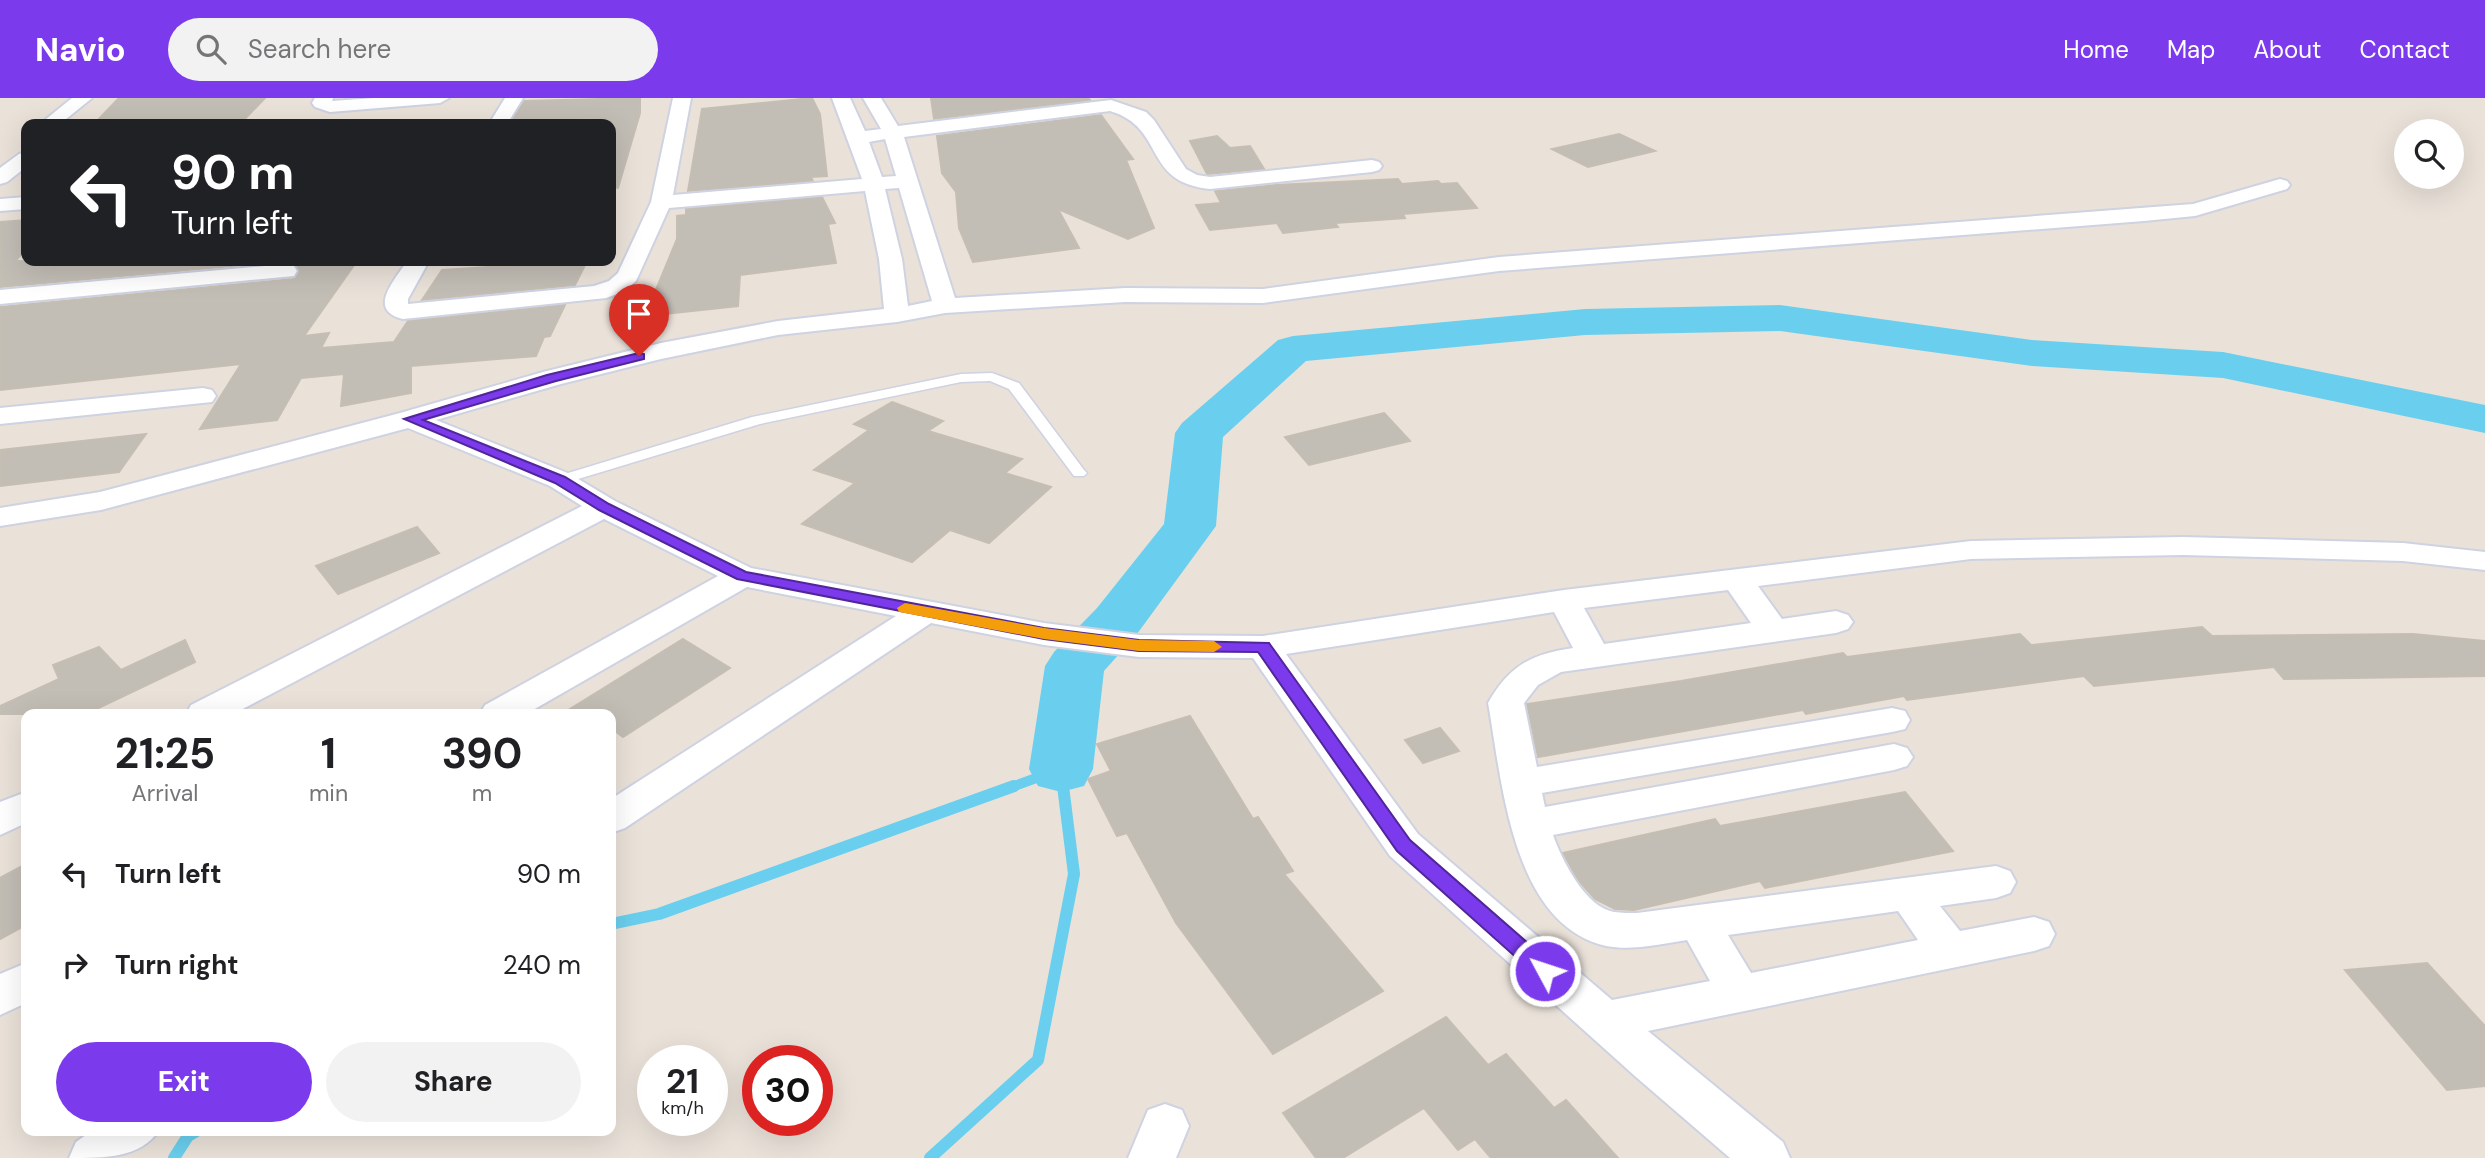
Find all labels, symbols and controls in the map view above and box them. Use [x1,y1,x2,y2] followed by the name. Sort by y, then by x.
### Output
[168,18,658,81] search box
[35,28,126,71] text: Navio
[192,30,230,68] icon: search
[248,32,391,66] text: Search here
[2063,34,2129,65] text: Home
[2167,34,2215,65] text: Map
[2253,34,2322,65] text: About
[2360,34,2450,65] text: Contact
[2394,119,2464,189] map controls
[2394,119,2464,189] button: search
[171,140,294,204] text: 90 m
[56,147,147,238] icon: left
[171,202,293,244] text: Turn left
[609,284,669,356] pin
[620,295,658,333] icon: arrive
[115,726,215,781] text: 21:25
[321,726,336,781] text: 1
[442,726,522,781] text: 390
[131,778,198,808] text: Arrival
[309,778,348,808] text: min
[472,778,492,808] text: m
[56,855,94,893] icon: left
[115,857,222,891] text: Turn left
[517,857,581,891] text: 90 m
[1508,934,1582,1008] position arrow
[56,946,94,984] icon: right
[115,948,239,982] text: Turn right
[503,948,581,982] text: 240 m
[56,1042,312,1122] button: Exit
[326,1042,581,1122] button: Share
[742,1045,833,1136] speed limit sign: 30
[666,1058,699,1104] text: 21
[661,1096,704,1120] text: km/h

